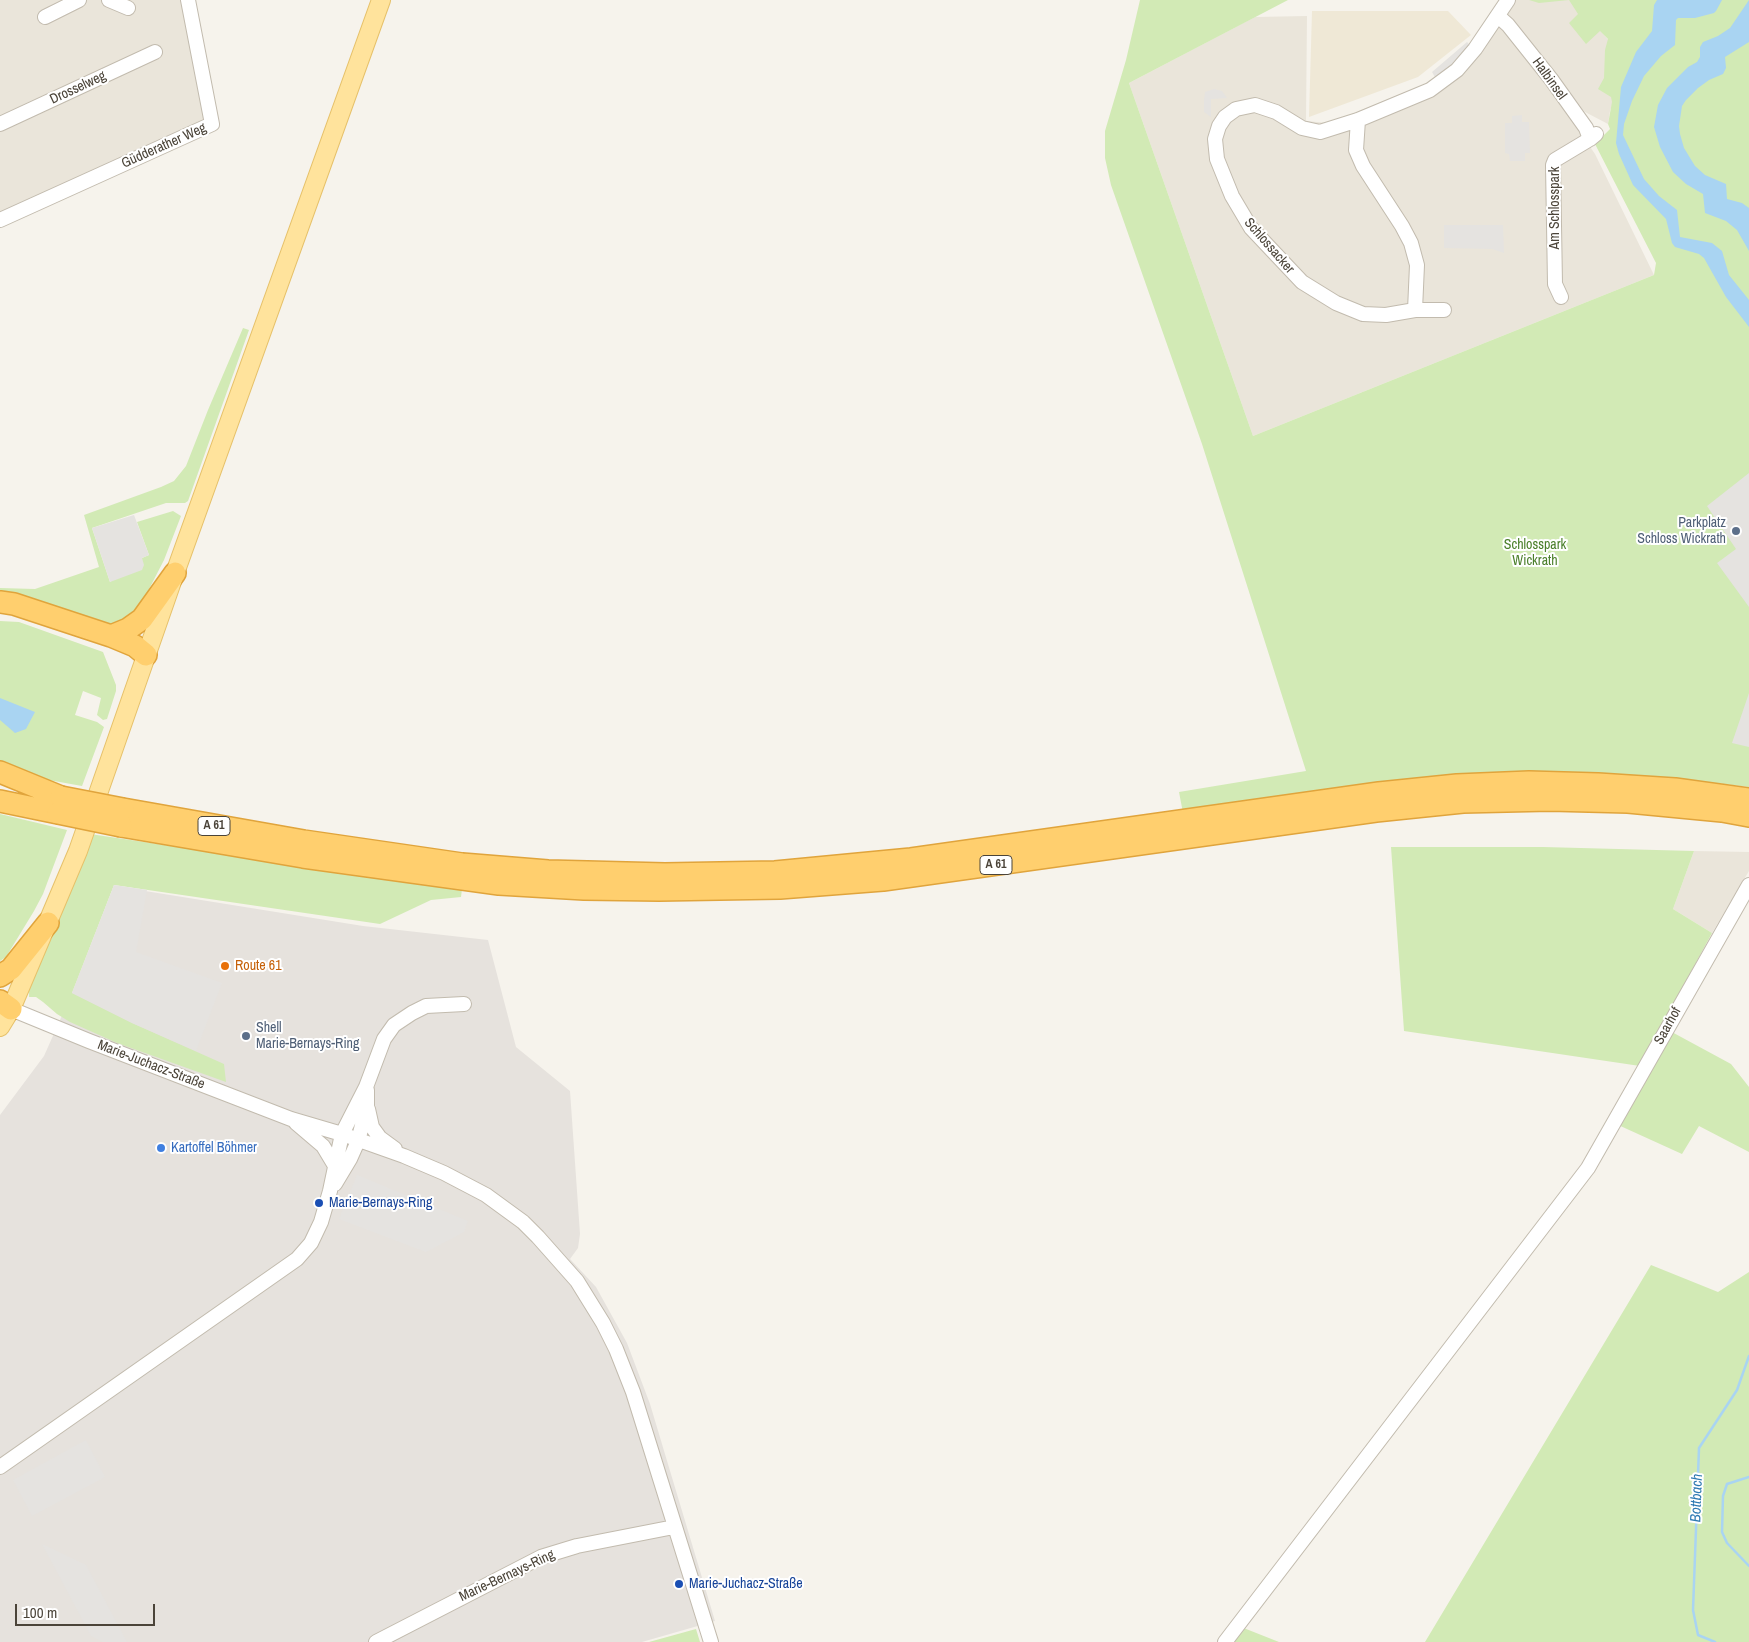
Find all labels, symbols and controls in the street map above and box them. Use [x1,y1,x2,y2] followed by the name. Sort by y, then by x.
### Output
[1528,55,1570,103] street label: Halbinsel
[47,68,109,108] street label: Drosselweg
[119,120,209,172] street label: Güdderather Weg
[1547,167,1563,249] street label: Am Schlosspark
[1240,215,1298,277] street label: Schlossacker
[1637,515,1726,548] place label: Parkplatz Schloss Wickrath
[1730,525,1742,537] marker: Parkplatz Schloss Wickrath
[1504,537,1566,570] park label: Schlosspark Wickrath
[198,816,230,836] road number: A 61
[980,856,1012,874] road number: A 61
[235,958,282,974] place label: Route 61
[219,960,231,972] marker: Route 61
[1651,1004,1685,1048] street label: Saarhof
[256,1020,359,1052] place label: Shell Marie-Bernays-Ring
[240,1030,252,1042] marker: Shell Marie-Bernays-Ring
[95,1037,207,1093] street label: Marie-Juchacz-Straße
[171,1140,257,1156] place label: Kartoffel Böhmer
[155,1142,167,1154] marker: Kartoffel Böhmer
[329,1195,432,1211] place label: Marie-Bernays-Ring
[313,1197,325,1209] marker: Marie-Bernays-Ring
[1687,1473,1707,1523] water label: Bottbach
[457,1547,557,1605] street label: Marie-Bernays-Ring
[689,1576,803,1592] place label: Marie-Juchacz-Straße
[673,1578,685,1590] marker: Marie-Juchacz-Straße
[18,1594,158,1626] scale bar
[23,1602,57,1623] text: 100 m

